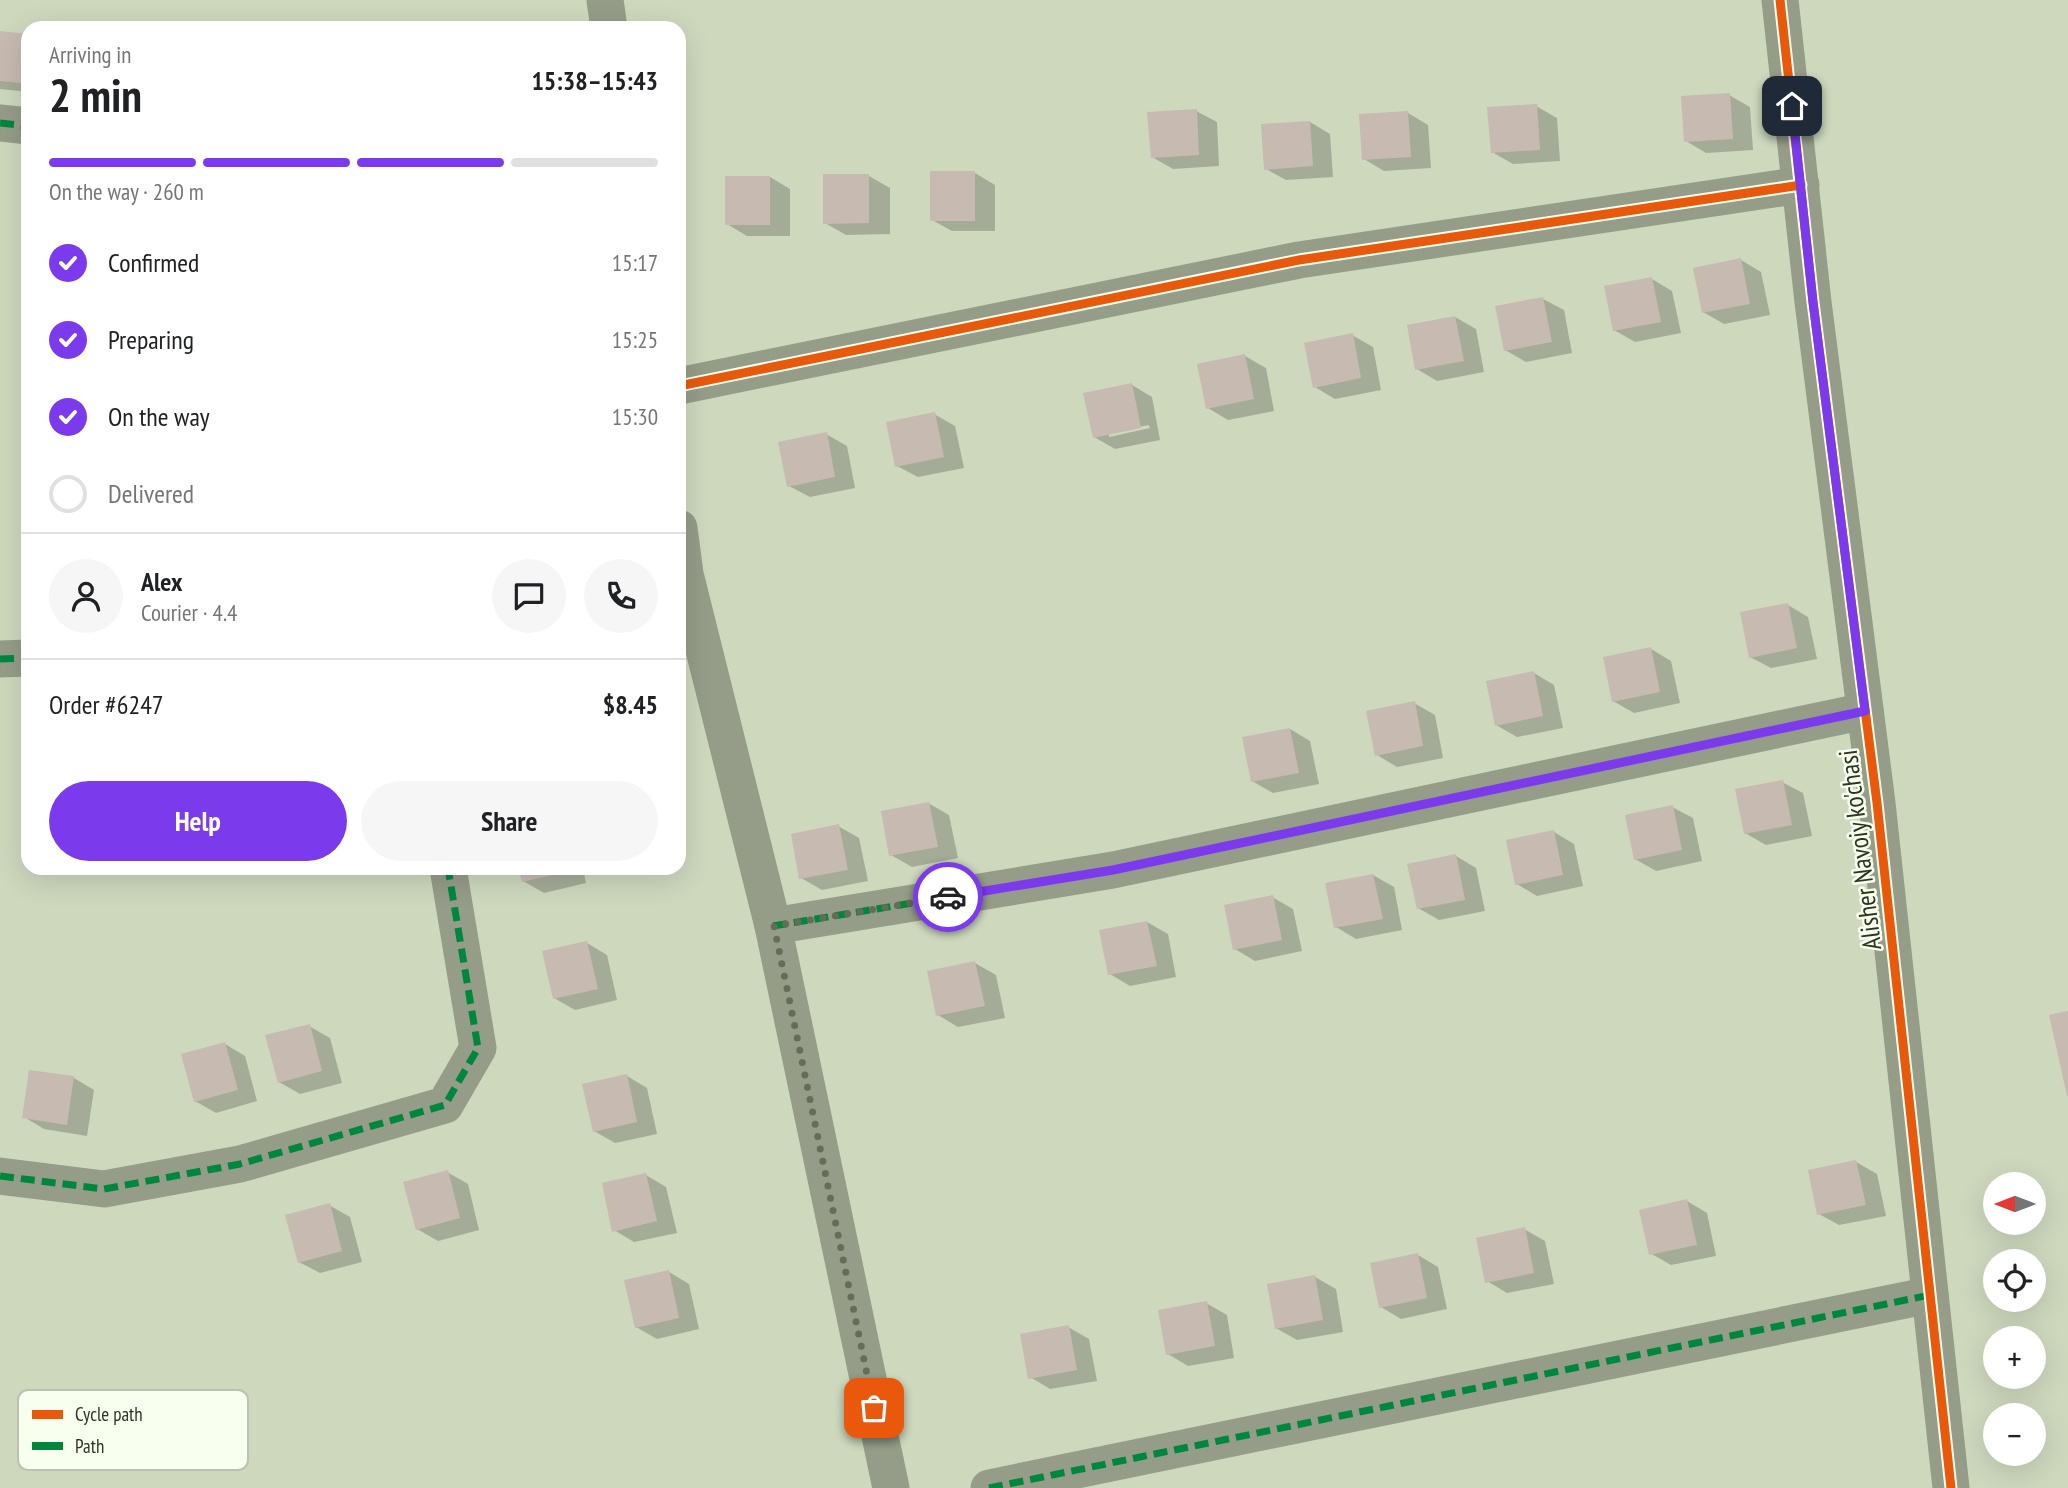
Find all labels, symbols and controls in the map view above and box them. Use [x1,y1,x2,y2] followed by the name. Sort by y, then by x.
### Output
[49,40,131,69] text: Arriving in
[531,64,658,97] text: 15:38–15:43
[49,65,142,125] text: 2 min
[1762,76,1822,136] pin
[1773,87,1811,125] icon: home
[49,177,204,206] text: On the way · 260 m
[49,244,87,282] icon: check
[108,246,199,279] text: Confirmed
[612,248,658,277] text: 15:17
[49,321,87,359] icon: check
[108,323,194,356] text: Preparing
[612,325,658,354] text: 15:25
[49,398,87,436] icon: check
[108,400,210,433] text: On the way
[612,402,658,431] text: 15:30
[108,477,194,510] text: Delivered
[49,559,123,633] button: person
[492,559,566,633] button: chat
[584,559,658,633] button: phone
[141,565,182,598] text: Alex
[141,598,237,627] text: Courier · 4.4
[49,688,164,721] text: Order #6247
[603,688,658,721] text: $8.45
[1831,748,1888,952] street label: Alisher Navoiy ko'chasi
[49,781,347,861] button: Help
[361,781,658,861] button: Share
[913,862,983,932] courier
[929,878,967,916] icon: car
[1983,1172,2046,1236] north arrow
[1983,1172,2046,1466] map controls
[1983,1249,2046,1312] button: locate
[1983,1326,2046,1389] button: +
[844,1378,904,1438] pin
[855,1389,893,1427] icon: bag
[18,1390,248,1470] legend
[75,1402,143,1426] text: Cycle path
[1983,1403,2046,1466] button: −
[75,1434,104,1458] text: Path

